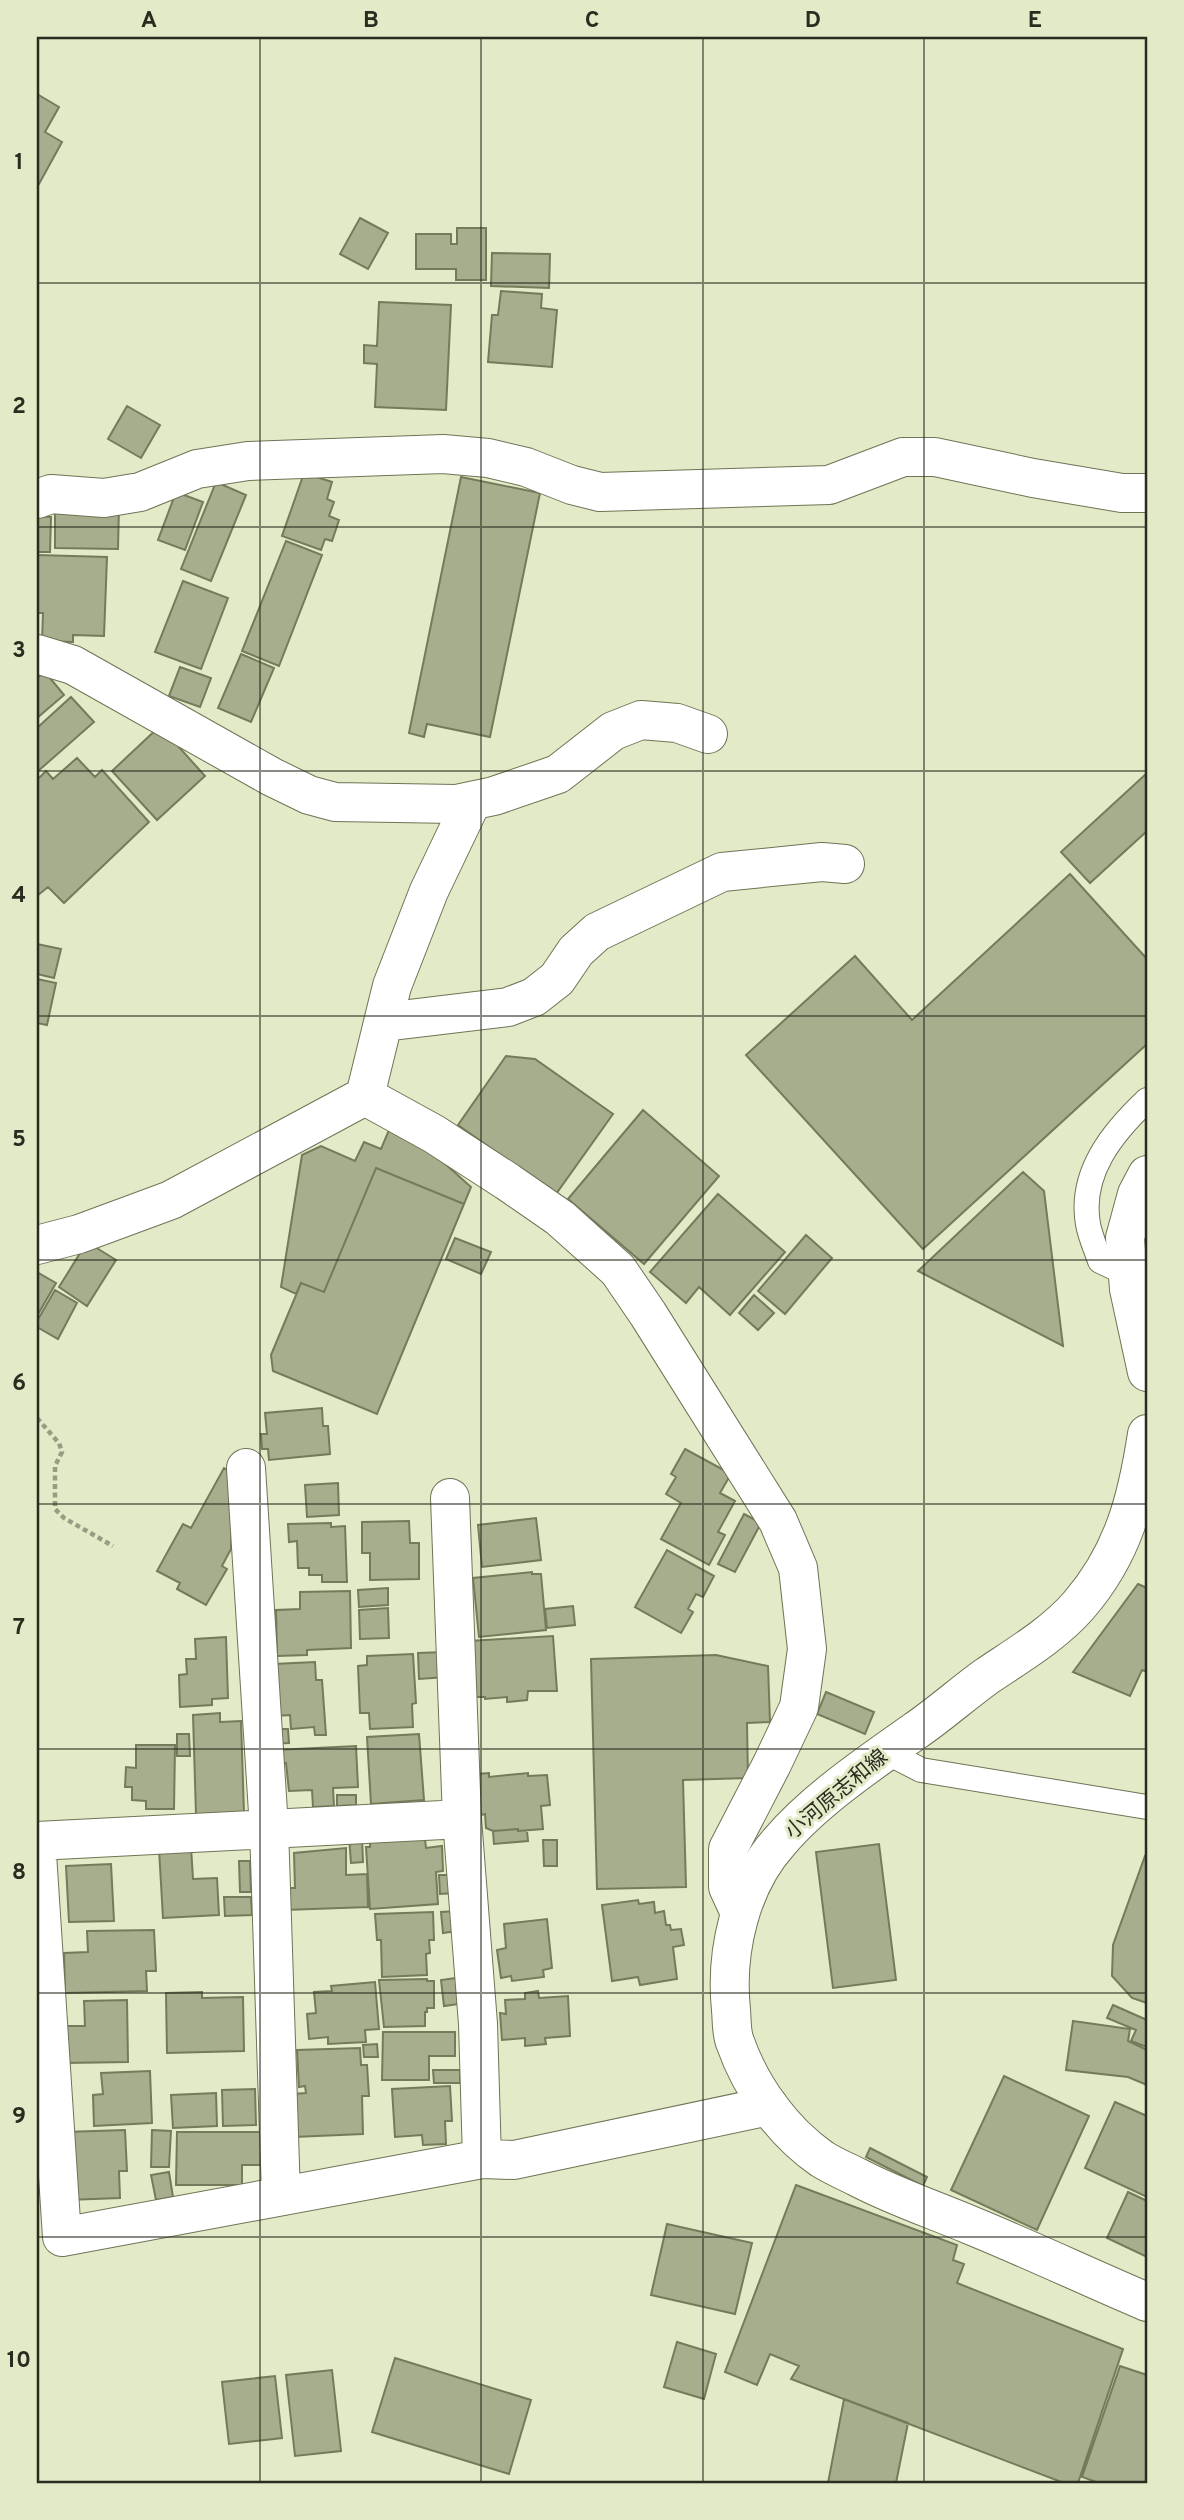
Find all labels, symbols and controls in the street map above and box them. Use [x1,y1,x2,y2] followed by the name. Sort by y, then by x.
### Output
[141,7,157,36] text: A
[363,7,379,36] text: B
[585,7,599,36] text: C
[805,7,821,36] text: D
[1028,7,1042,36] text: E
[14,149,24,178] text: 1
[12,393,26,422] text: 2
[12,637,26,666] text: 3
[12,882,26,911] text: 4
[12,1126,26,1155] text: 5
[12,1370,26,1399] text: 6
[13,1614,25,1643] text: 7
[780,1744,894,1846] street label: 小河原志和線
[12,1859,26,1888] text: 8
[12,2103,26,2132] text: 9
[7,2347,31,2376] text: 10

